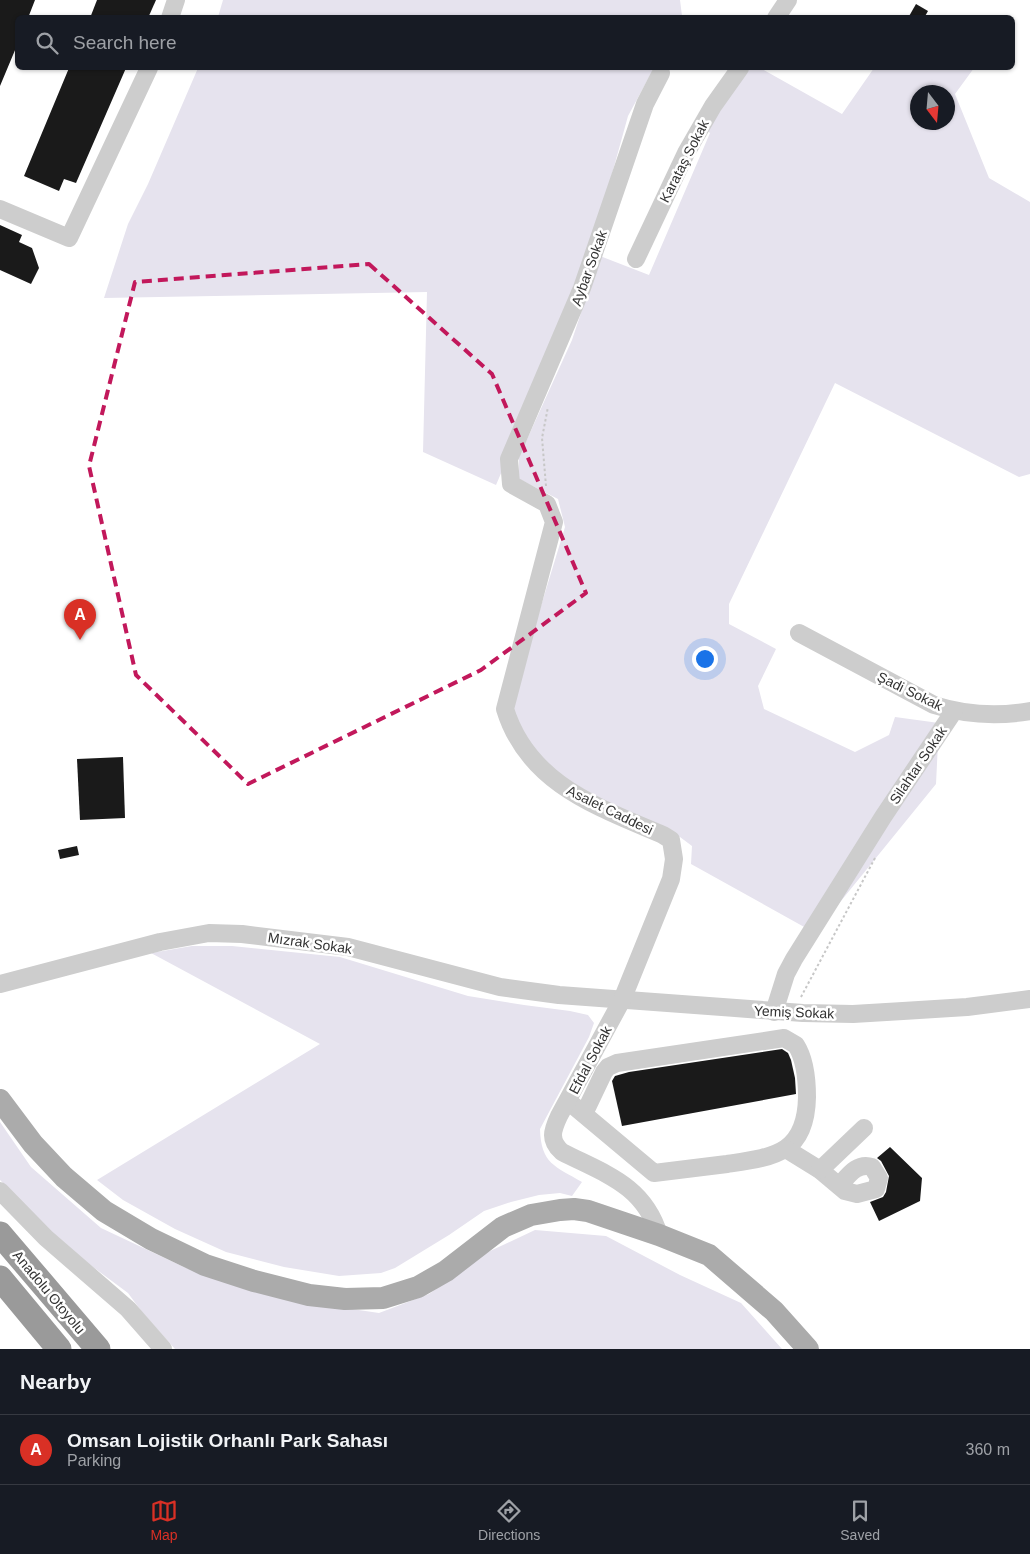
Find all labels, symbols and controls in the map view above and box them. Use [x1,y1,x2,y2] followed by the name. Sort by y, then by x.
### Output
[15,15,1015,70] search box
[33,29,61,57] icon: search
[73,32,177,53] text: Search here
[910,85,955,130] north arrow
[656,116,712,205] street label: Karataş Sokak
[568,227,610,308] street label: Aybar Sokak
[64,599,96,640] pin: A
[692,646,718,672] your location
[875,668,946,714] street label: Şadi Sokak
[886,722,950,807] street label: Silahtar Sokak
[564,782,656,838] street label: Asalet Caddesi
[267,929,354,957] street label: Mızrak Sokak
[754,1003,835,1021] street label: Yemiş Sokak
[565,1022,615,1097] street label: Efdal Sokak
[10,1247,88,1337] street label: Anadolu Otoyolu
[20,1370,91,1393] text: Nearby
[67,1430,388,1451] text: Omsan Lojistik Orhanlı Park Sahası
[30,1441,42,1458] text: A
[966,1441,1010,1458] text: 360 m
[67,1452,121,1469] text: Parking
[150,1497,178,1543] tab: Map
[478,1497,540,1543] tab: Directions
[840,1497,880,1543] tab: Saved

